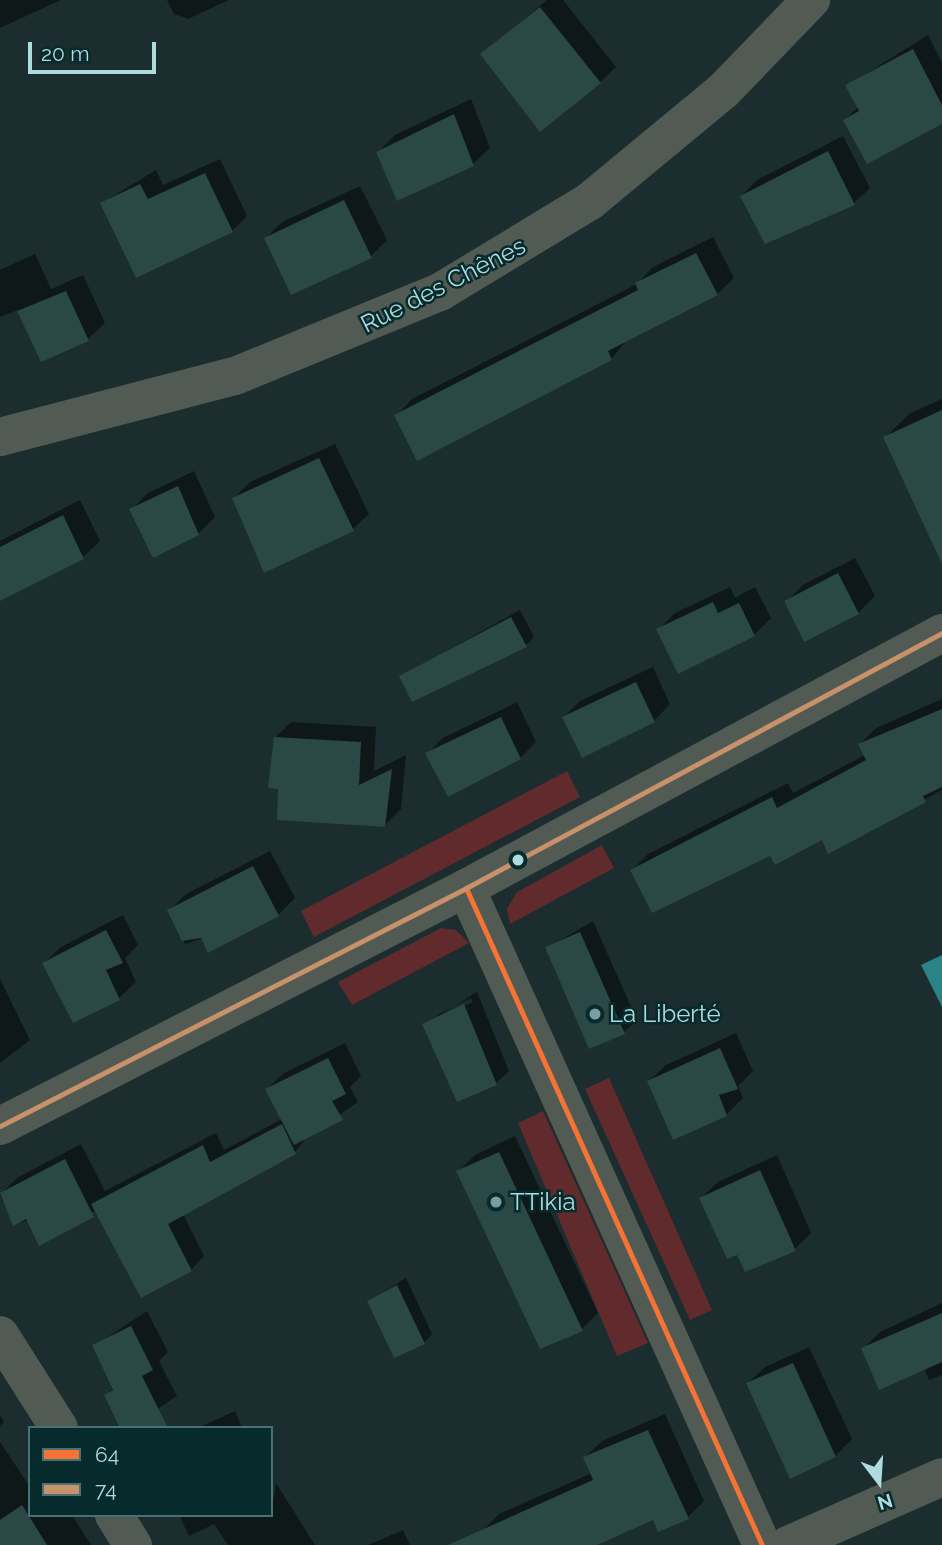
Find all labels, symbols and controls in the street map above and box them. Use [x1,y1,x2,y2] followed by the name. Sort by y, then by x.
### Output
[32,28,159,72] scale bar
[41,41,89,66] text: 20 m
[356,231,530,339] street label: Rue des Chênes
[511,853,525,867] unlabelled marker
[609,1000,721,1028] place label: La Liberté
[587,1006,603,1022] marker: La Liberté
[510,1188,576,1216] place label: TTikia
[488,1194,504,1210] marker: TTikia
[28,1426,273,1517] legend
[95,1442,119,1467] text: 64
[844,1447,914,1517] north arrow
[95,1477,117,1502] text: 74
[875,1489,895,1515] text: N

